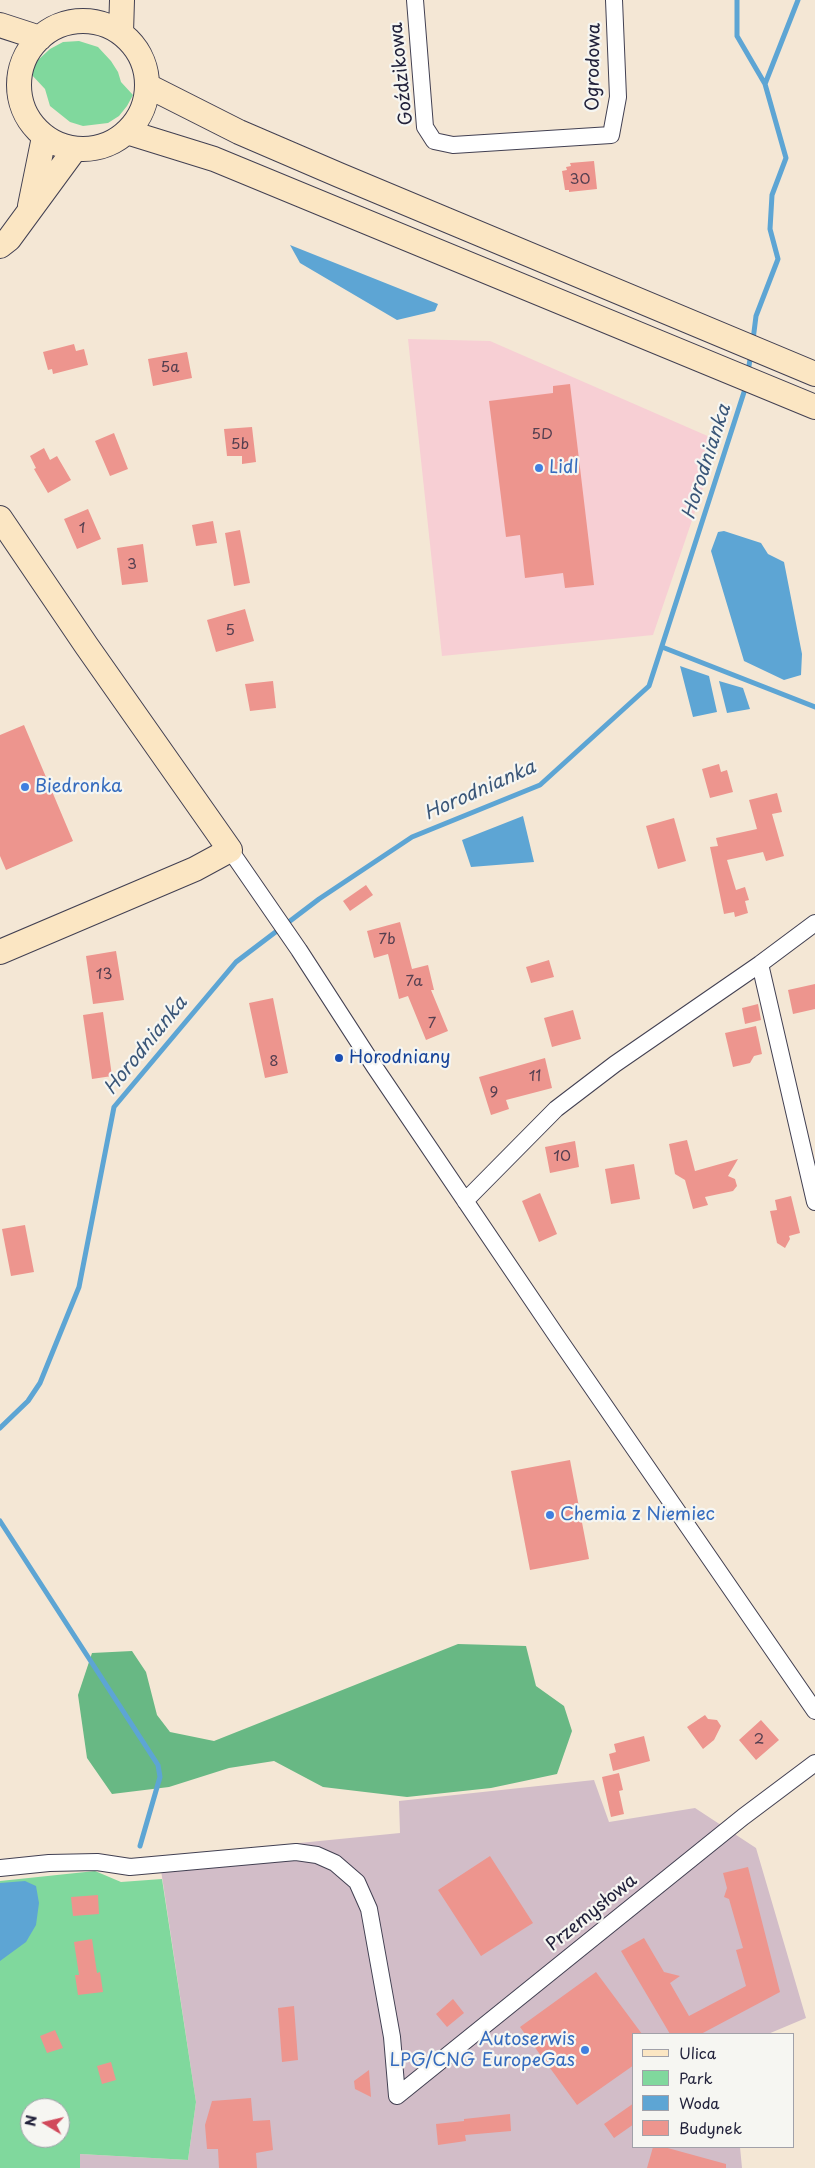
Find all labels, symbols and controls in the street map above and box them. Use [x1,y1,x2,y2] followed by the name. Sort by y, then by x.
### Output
[386,22,418,126] street label: Goździkowa
[582,23,606,111] street label: Ogrodowa
[570,171,590,189] house number: 30
[161,359,179,377] house number: 5a
[678,402,736,522] water label: Horodnianka
[531,426,553,444] house number: 5D
[231,436,249,454] house number: 5b
[549,457,579,479] place label: Lidl
[533,462,545,474] marker: Lidl
[79,520,85,538] house number: 1
[127,556,137,574] house number: 3
[225,622,235,640] house number: 5
[421,756,539,826] water label: Horodnianka
[35,776,122,798] place label: Biedronka
[19,781,31,793] marker: Biedronka
[378,931,396,949] house number: 7b
[96,966,112,984] house number: 13
[405,973,423,991] house number: 7a
[99,992,193,1100] water label: Horodnianka
[428,1015,436,1033] house number: 7
[349,1047,451,1069] place label: Horodniany
[333,1052,345,1064] marker: Horodniany
[269,1053,279,1071] house number: 8
[529,1068,541,1086] house number: 11
[490,1084,498,1102] house number: 9
[553,1148,571,1166] house number: 10
[560,1504,715,1526] place label: Chemia z Niemiec
[544,1509,556,1521] marker: Chemia z Niemiec
[754,1731,764,1749] house number: 2
[542,1870,642,1956] street label: Przemysłowa
[389,2029,575,2072] place label: Autoserwis LPG/CNG EuropeGas
[632,2033,795,2148] legend
[679,2041,716,2064] text: Ulica
[579,2044,591,2056] marker: Autoserwis LPG/CNG EuropeGas
[679,2066,713,2089] text: Park
[679,2091,720,2114] text: Woda
[20,2098,70,2148] north arrow
[19,2114,42,2128] text: N
[679,2116,742,2139] text: Budynek

